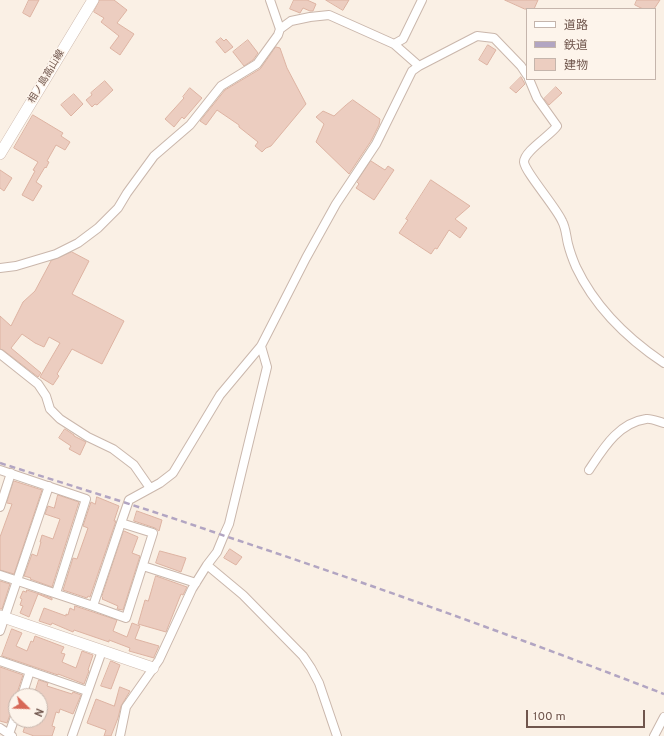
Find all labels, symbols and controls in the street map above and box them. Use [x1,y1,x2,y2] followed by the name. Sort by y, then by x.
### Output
[526,8,656,80] legend
[564,18,588,34] text: 道路
[564,38,588,54] text: 鉄道
[26,48,68,106] street label: 相ノ島高山線
[564,58,588,74] text: 建物
[8,688,48,728] north arrow
[528,702,647,728] scale bar
[30,706,46,719] text: N
[533,709,566,725] text: 100 m

